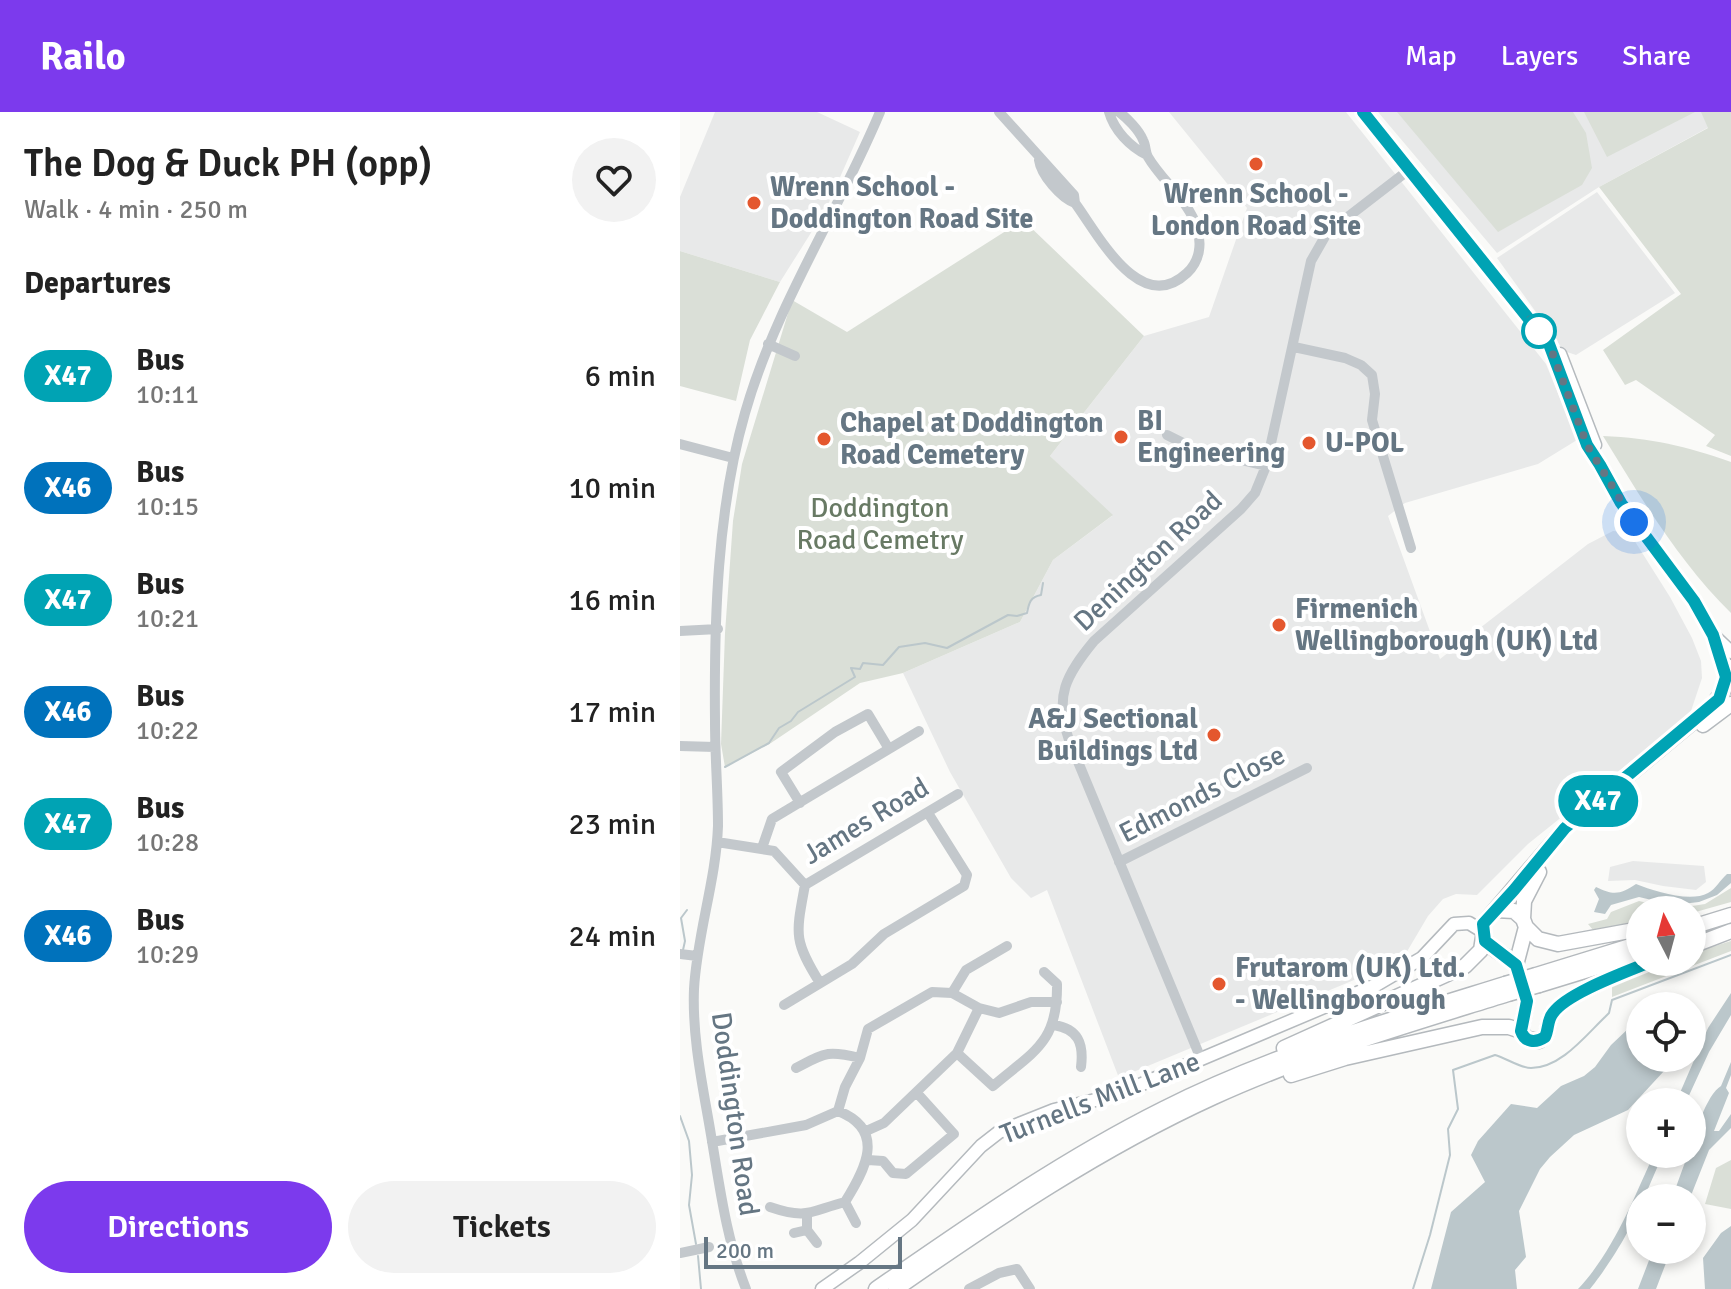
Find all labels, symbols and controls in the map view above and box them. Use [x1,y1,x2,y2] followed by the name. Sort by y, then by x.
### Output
[40,33,125,80] text: Railo
[1405,39,1457,73] text: Map
[1501,39,1578,73] text: Layers
[1622,39,1691,73] text: Share
[572,138,656,222] button: heart
[24,140,432,187] text: The Dog & Duck PH (opp)
[1247,155,1265,173] marker: Wrenn School - London Road Site
[770,170,1033,236] place label: Wrenn School - Doddington Road Site
[1151,177,1361,243] place label: Wrenn School - London Road Site
[24,194,248,226] text: Walk · 4 min · 250 m
[745,194,763,212] marker: Wrenn School - Doddington Road Site
[24,265,171,302] text: Departures
[1522,314,1556,348] unlabelled marker
[136,342,184,379] text: Bus
[585,358,656,395] text: 6 min
[44,359,92,393] text: X47
[136,379,199,411] text: 10:11
[1137,404,1285,470] place label: BI Engineering
[840,406,1104,472] place label: Chapel at Doddington Road Cemetery
[1325,426,1405,460] place label: U-POL
[1112,428,1130,446] marker: BI Engineering
[815,430,833,448] marker: Chapel at Doddington Road Cemetery
[1300,434,1318,452] marker: U-POL
[136,454,184,491] text: Bus
[569,470,656,507] text: 10 min
[44,471,92,505] text: X46
[1067,484,1229,638] street label: Denington Road
[136,491,199,523] text: 10:15
[796,491,964,557] park label: Doddington Road Cemetry
[1614,502,1654,542] your location
[136,566,184,603] text: Bus
[569,582,656,619] text: 16 min
[44,583,92,617] text: X47
[1295,592,1598,658] place label: Firmenich Wellingborough (UK) Ltd
[136,603,199,635] text: 10:21
[1270,616,1288,634] marker: Firmenich Wellingborough (UK) Ltd
[136,678,184,715] text: Bus
[569,694,656,731] text: 17 min
[44,695,92,729] text: X46
[1028,702,1198,768] place label: A&J Sectional Buildings Ltd
[136,715,199,747] text: 10:22
[1205,726,1223,744] marker: A&J Sectional Buildings Ltd
[1113,738,1291,850] street label: Edmonds Close
[797,770,935,872] street label: James Road
[1552,775,1644,827] line badge: X47
[1574,784,1622,818] text: X47
[136,790,184,827] text: Bus
[569,806,656,843] text: 23 min
[44,807,92,841] text: X47
[136,827,199,859] text: 10:28
[1626,896,1706,976] north arrow
[1626,896,1706,1264] map controls
[136,902,184,939] text: Bus
[569,918,656,955] text: 24 min
[44,919,92,953] text: X46
[136,939,199,971] text: 10:29
[1235,951,1466,1017] place label: Frutarom (UK) Ltd. - Wellingborough
[1210,975,1228,993] marker: Frutarom (UK) Ltd. - Wellingborough
[1626,992,1706,1072] button: locate
[704,1010,766,1218] street label: Doddington Road
[995,1044,1205,1152] street label: Turnells Mill Lane
[1626,1088,1706,1168] button: +
[24,1181,332,1273] button: Directions
[348,1181,656,1273] button: Tickets
[1626,1184,1706,1264] button: −
[704,1233,902,1269] scale bar
[716,1237,774,1264] text: 200 m

